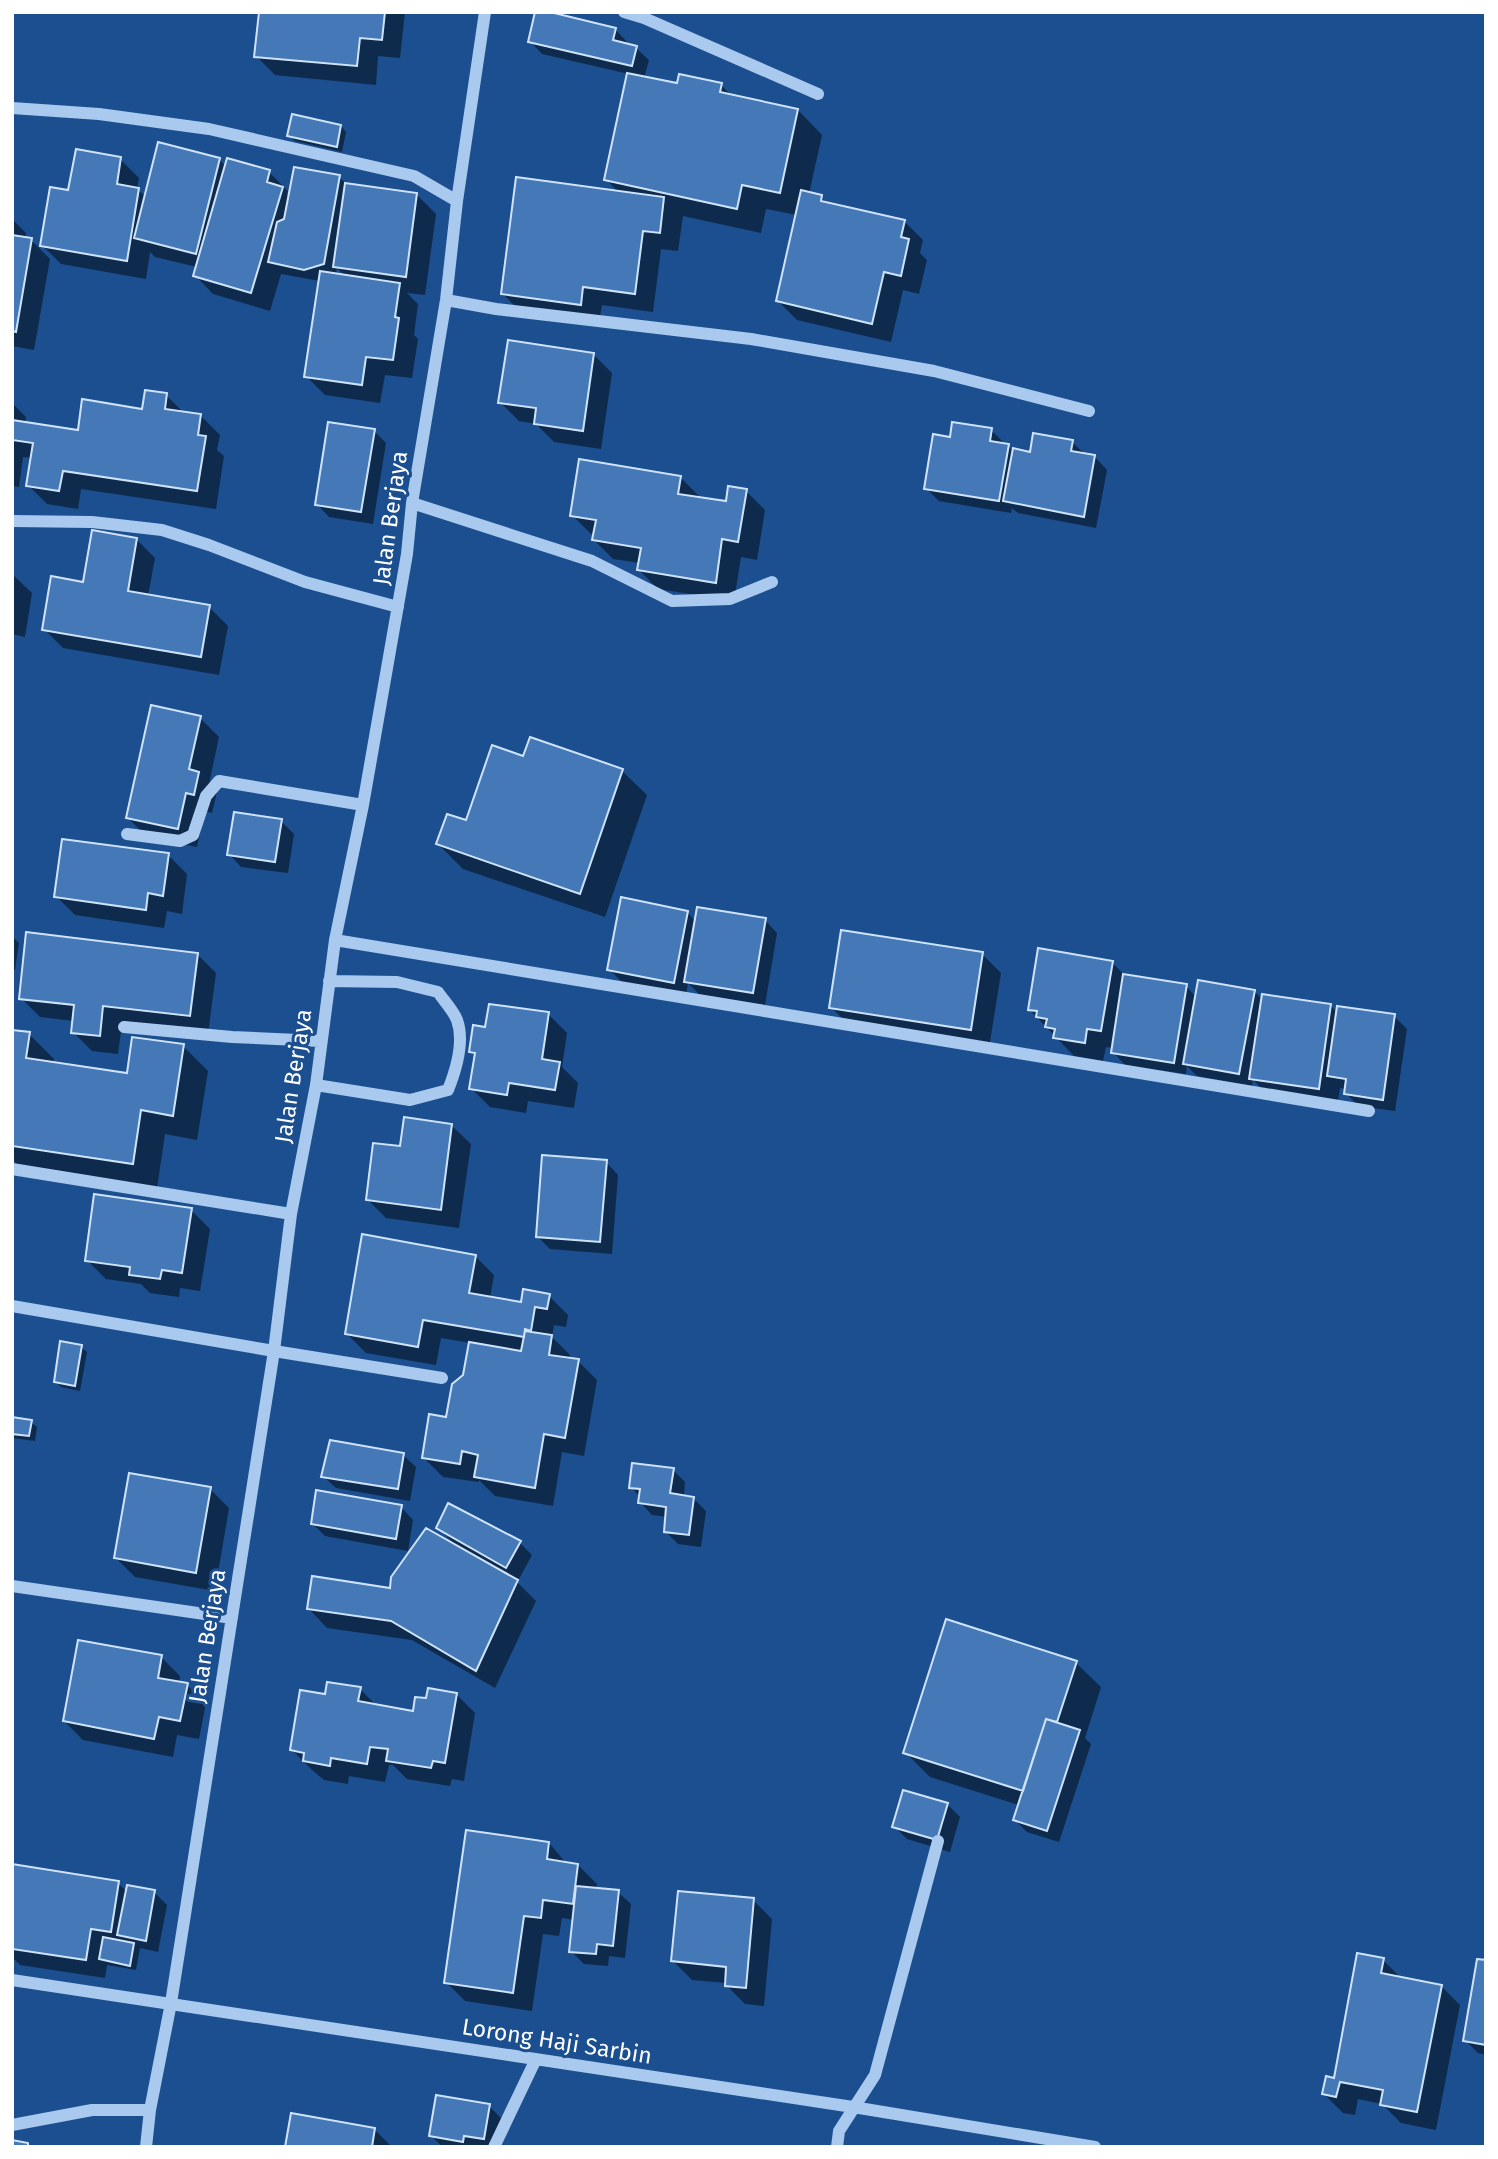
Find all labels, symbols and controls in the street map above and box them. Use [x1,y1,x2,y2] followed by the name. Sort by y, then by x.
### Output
[367,449,413,587] street label: Jalan Berjaya
[269,1007,317,1145] street label: Jalan Berjaya
[183,1567,231,1705] street label: Jalan Berjaya
[460,2012,654,2070] street label: Lorong Haji Sarbin

